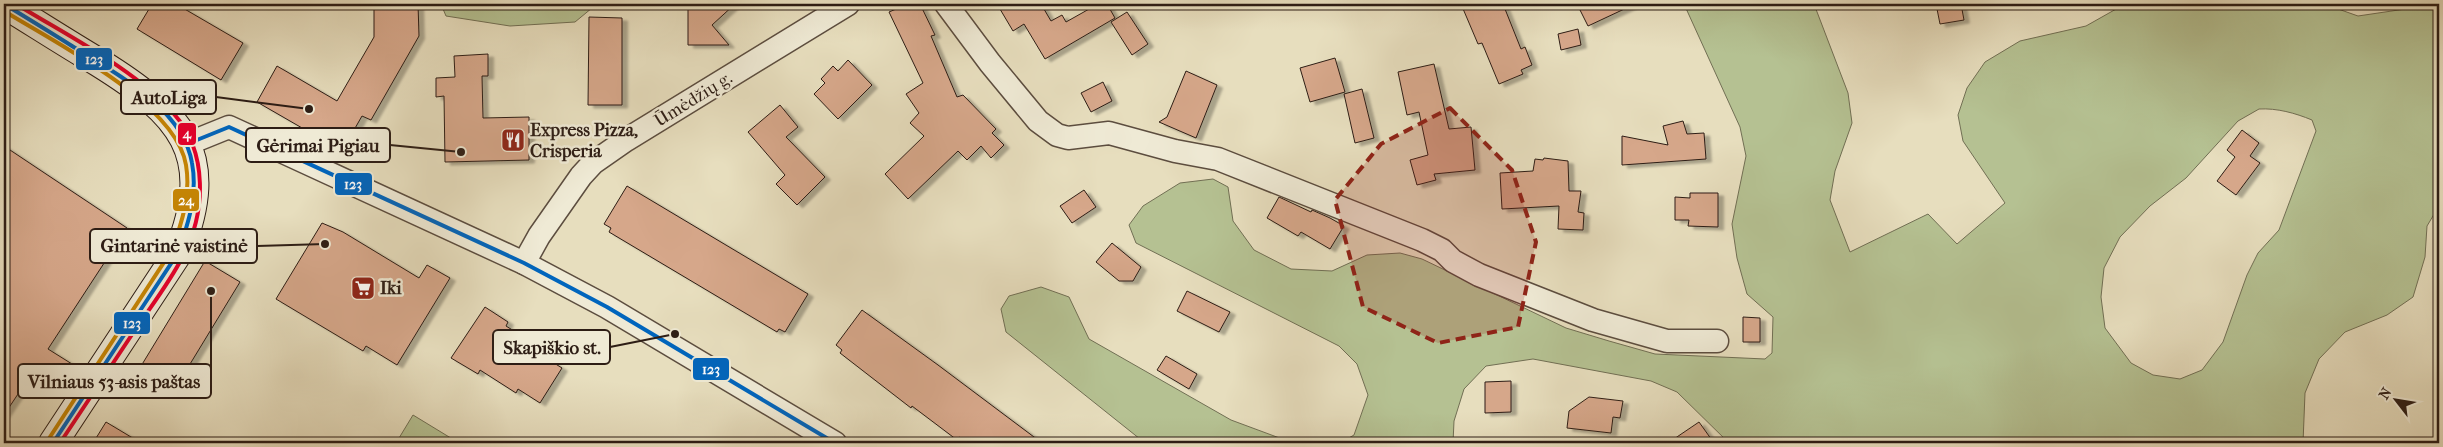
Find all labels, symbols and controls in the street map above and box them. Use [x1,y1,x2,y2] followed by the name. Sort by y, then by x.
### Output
[75,47,113,71] line badge: 123
[85,51,103,68] text: 123
[650,67,736,132] street label: Ūmėdžių g.
[121,80,216,114] callout: AutoLiga
[131,87,208,109] text: AutoLiga
[530,120,638,162] place label: Express Pizza, Crisperia
[177,122,197,146] line badge: 4
[182,125,192,142] text: 4
[500,127,526,153] restaurant icon: Express Pizza, Crisperia
[246,128,390,162] callout: Gėrimai Pigiau
[256,135,380,157] text: Gėrimai Pigiau
[334,172,373,196] line badge: 123
[344,176,362,193] text: 123
[172,188,200,212] line badge: 24
[178,192,194,209] text: 24
[90,229,257,263] callout: Gintarinė vaistinė
[100,235,248,257] text: Gintarinė vaistinė
[350,275,376,301] supermarket icon: Iki
[380,278,402,299] place label: Iki
[113,311,151,335] line badge: 123
[123,315,141,332] text: 123
[493,330,610,364] callout: Skapiškio st.
[503,337,601,359] text: Skapiškio st.
[692,357,730,381] line badge: 123
[702,361,720,378] text: 123
[18,364,211,398] callout: Vilniaus 53-asis paštas
[27,371,200,393] text: Vilniaus 53-asis paštas
[2370,374,2420,424] north arrow
[2375,384,2396,402] text: N

